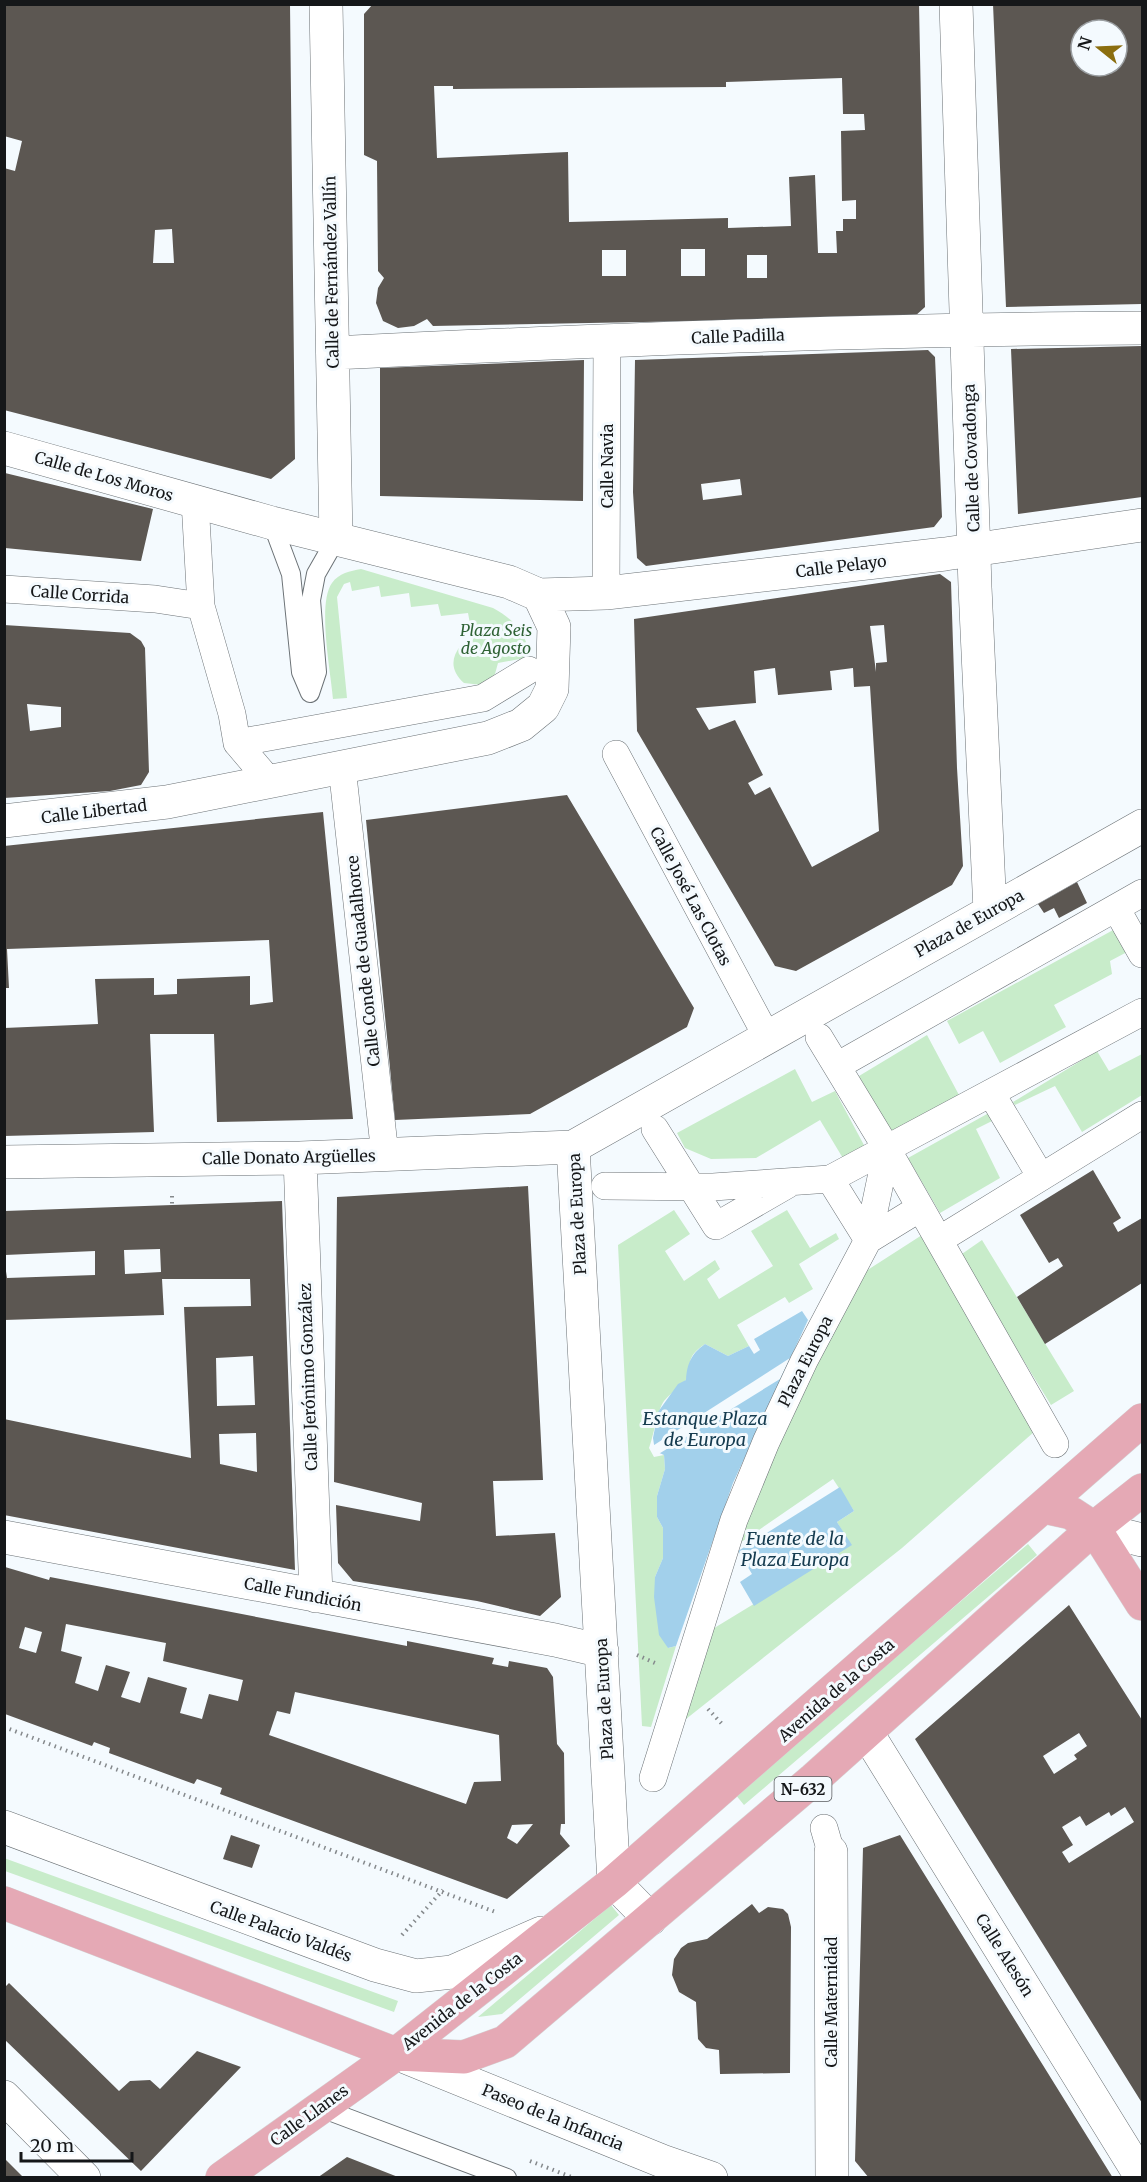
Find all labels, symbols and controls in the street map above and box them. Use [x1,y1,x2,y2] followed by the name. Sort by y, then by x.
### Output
[1069,18,1129,78] north arrow
[1073,34,1096,52] text: N
[319,175,343,368] street label: Calle de Fernández Vallín
[691,324,785,348] street label: Calle Padilla
[958,383,984,532] street label: Calle de Covadonga
[597,423,617,508] street label: Calle Navia
[32,447,176,505] street label: Calle de Los Moros
[794,551,888,581] street label: Calle Pelayo
[30,581,130,607] street label: Calle Corrida
[460,620,532,658] park label: Plaza Seis de Agosto
[40,795,148,827] street label: Calle Libertad
[646,823,736,969] street label: Calle José Las Clotas
[342,855,384,1067] street label: Calle Conde de Guadalhorce
[911,885,1027,961] street label: Plaza de Europa
[202,1145,376,1169] street label: Calle Donato Argüelles
[564,1152,590,1275] street label: Plaza de Europa
[295,1283,321,1471] street label: Calle Jerónimo González
[773,1312,837,1410] street label: Plaza Europa
[642,1407,768,1451] water label: Estanque Plaza de Europa
[741,1527,849,1571] water label: Fuente de la Plaza Europa
[243,1573,364,1615] street label: Calle Fundición
[773,1634,898,1746] street label: Avenida de la Costa
[591,1637,617,1760] street label: Plaza de Europa
[774,1777,832,1801] road number: N-632
[207,1896,355,1966] street label: Calle Palacio Valdés
[972,1910,1039,2001] street label: Calle Alesón
[821,1936,841,2067] street label: Calle Maternidad
[397,1948,526,2055] street label: Avenida de la Costa
[479,2079,627,2155] street label: Paseo de la Infancia
[266,2080,352,2150] street label: Calle Llanes
[21,2125,132,2163] scale bar
[30,2134,74,2157] text: 20 m

